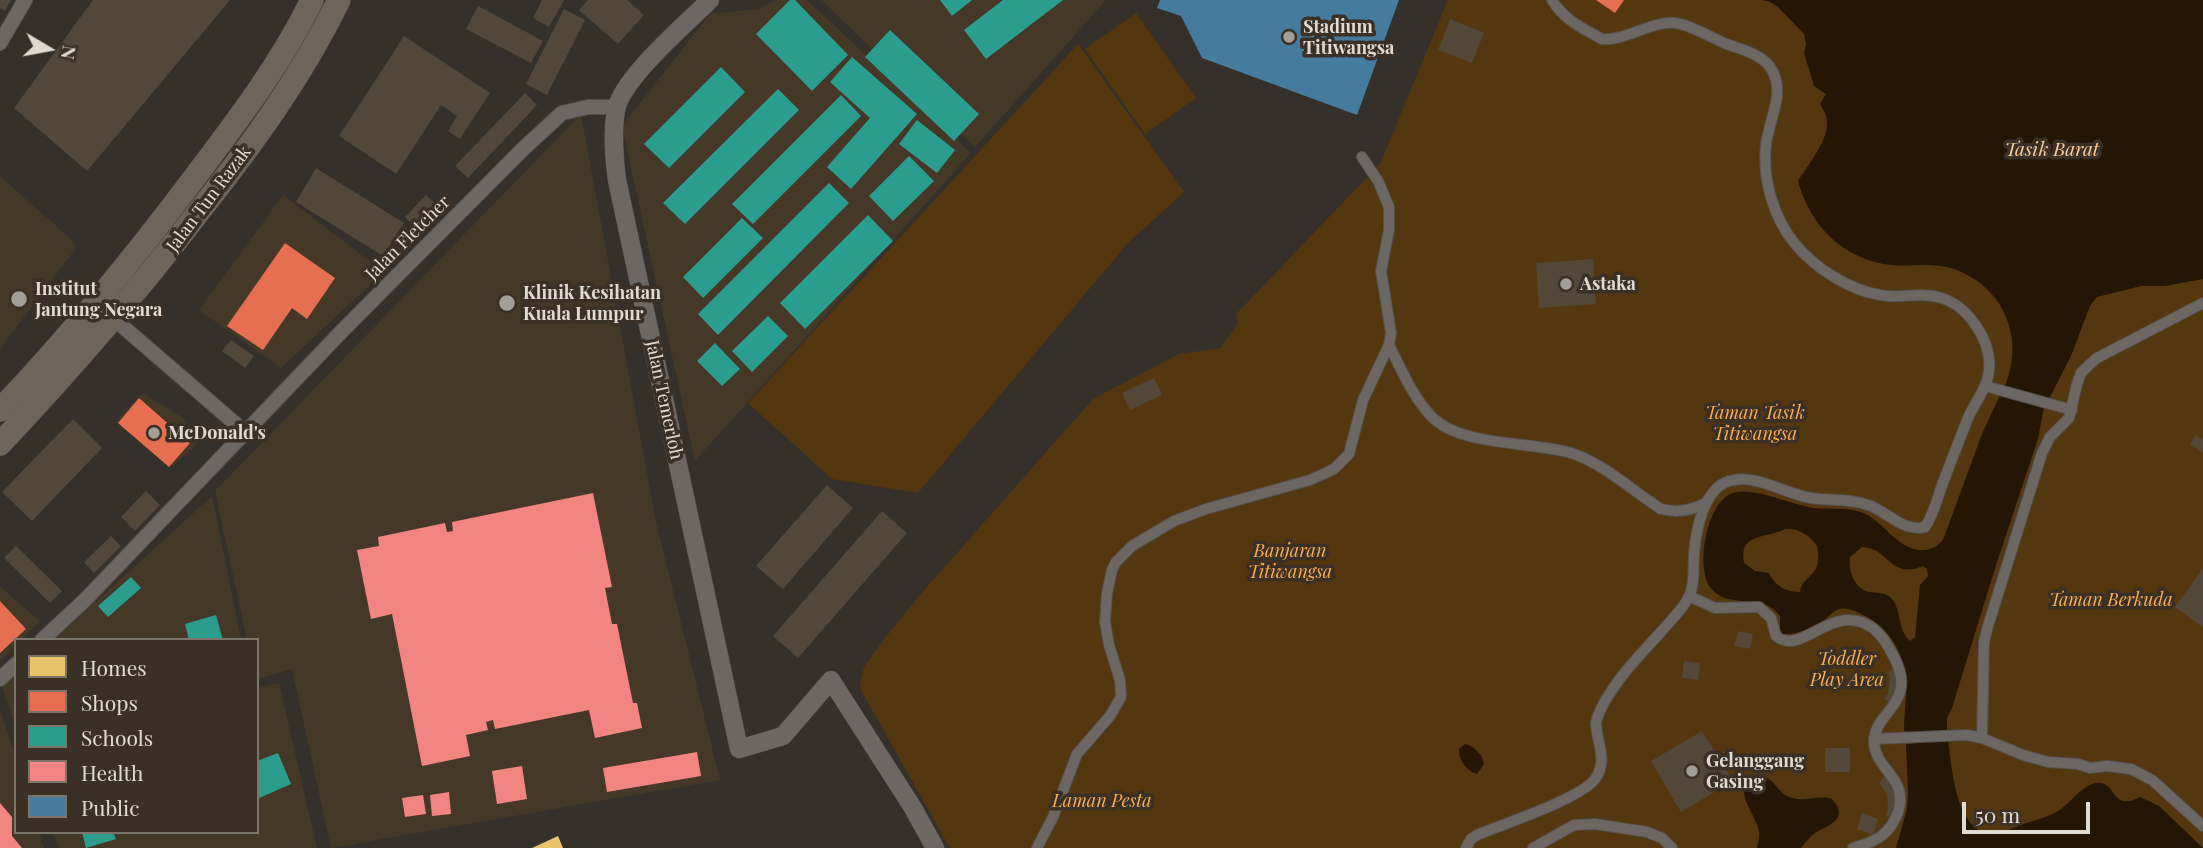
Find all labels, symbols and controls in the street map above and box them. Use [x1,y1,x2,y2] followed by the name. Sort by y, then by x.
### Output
[14,14,84,84] north arrow
[1303,16,1394,58] place label: Stadium Titiwangsa
[1281,29,1297,45] marker: Stadium Titiwangsa
[56,44,84,62] text: N
[2005,139,2099,161] water label: Tasik Barat
[162,142,256,256] street label: Jalan Tun Razak
[361,191,455,285] street label: Jalan Fletcher
[1580,273,1636,295] place label: Astaka
[1558,276,1574,292] marker: Astaka
[35,278,162,320] place label: Institut Jantung Negara
[523,282,661,324] place label: Klinik Kesihatan Kuala Lumpur
[9,289,29,309] marker: Institut Jantung Negara
[497,293,517,313] marker: Klinik Kesihatan Kuala Lumpur
[641,338,687,462] street label: Jalan Temerloh
[1705,402,1805,444] park label: Taman Tasik Titiwangsa
[168,422,266,444] place label: McDonald's
[146,425,162,441] marker: McDonald's
[1248,540,1332,582] park label: Banjaran Titiwangsa
[2049,589,2173,611] park label: Taman Berkuda
[14,638,259,834] legend
[1810,648,1884,690] park label: Toddler Play Area
[81,653,147,681] text: Homes
[81,688,138,716] text: Shops
[81,723,153,751] text: Schools
[1706,750,1804,792] place label: Gelanggang Gasing
[81,758,143,786] text: Health
[1684,763,1700,779] marker: Gelanggang Gasing
[1965,788,2093,832] scale bar
[1052,790,1152,812] park label: Laman Pesta
[81,793,139,821] text: Public
[1975,800,2020,828] text: 50 m

